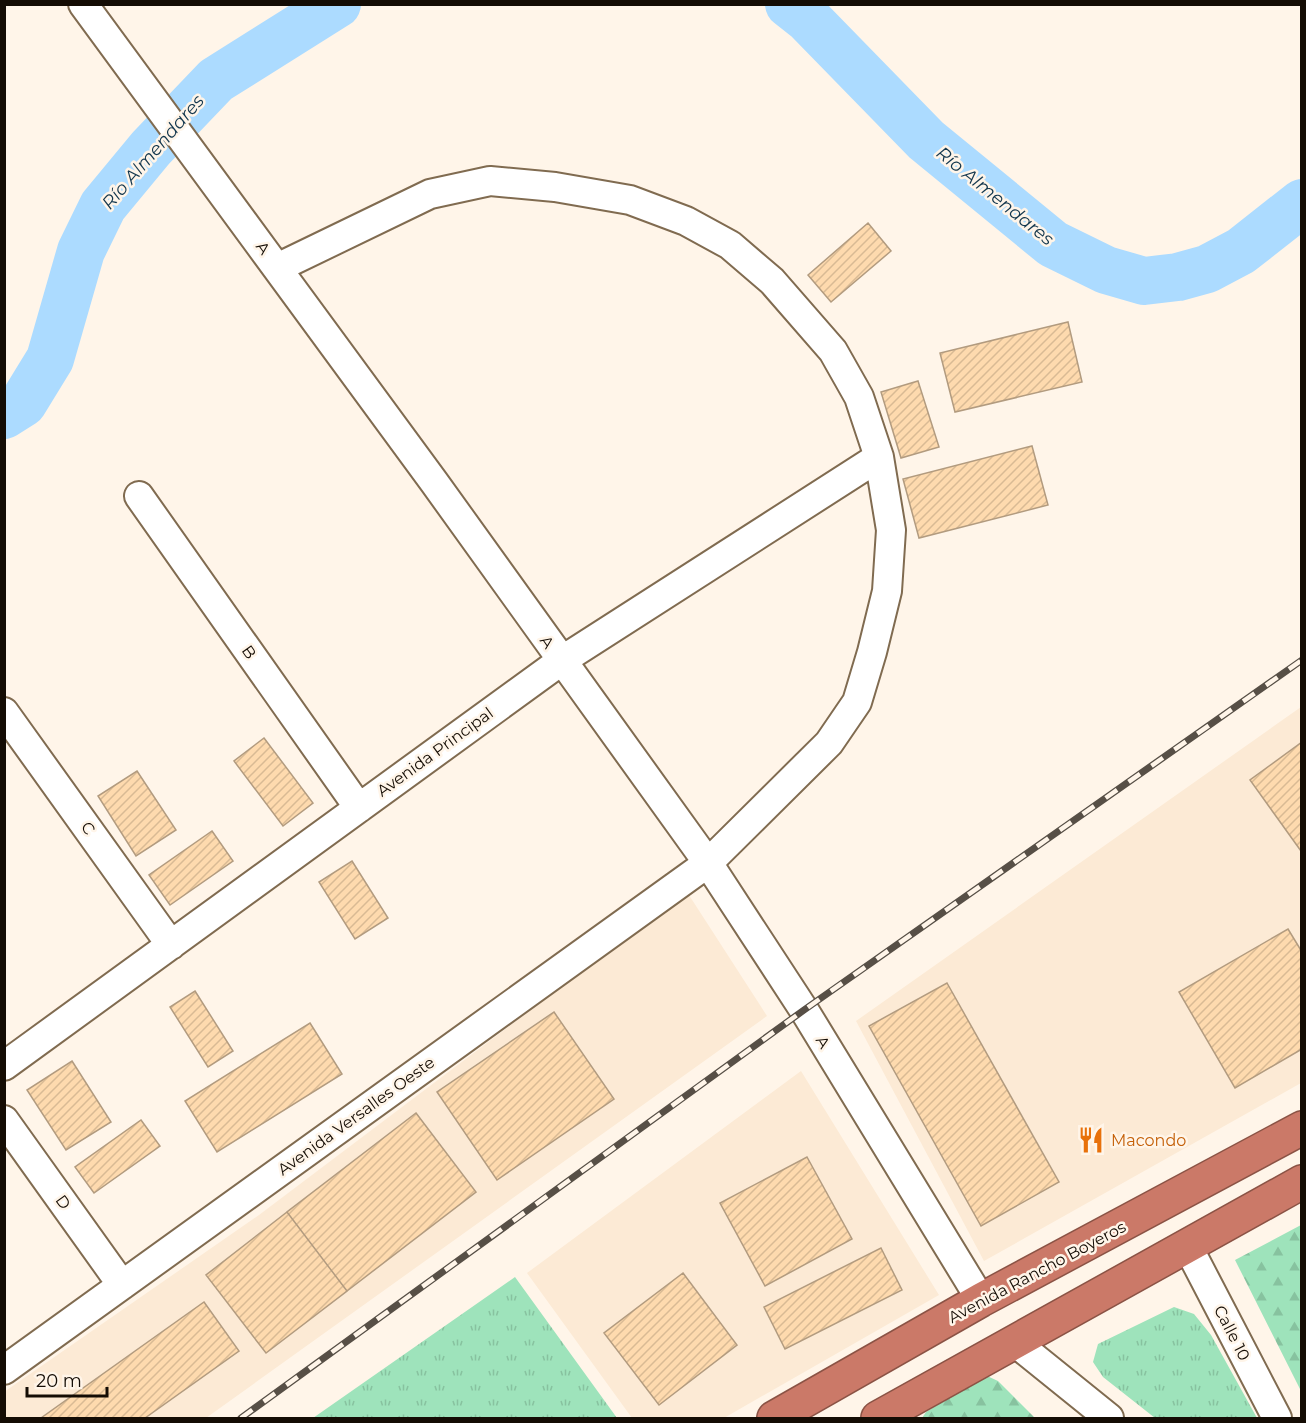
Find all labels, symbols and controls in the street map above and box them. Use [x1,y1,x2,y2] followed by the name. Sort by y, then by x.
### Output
[97,90,209,214] water label: Río Almendares
[932,142,1058,250] water label: Río Almendares
[252,238,274,259] street label: A
[536,632,558,653] street label: A
[238,642,260,662] street label: B
[373,703,497,801] street label: Avenida Principal
[77,818,99,838] street label: C
[812,1032,834,1052] street label: A
[274,1053,438,1179] street label: Avenida Versalles Oeste
[1076,1125,1106,1155] restaurant icon: Macondo
[1111,1131,1186,1150] place label: Macondo
[51,1191,75,1213] street label: D
[945,1217,1129,1327] street label: Avenida Rancho Boyeros
[1210,1302,1254,1364] street label: Calle 10
[27,1360,106,1398] scale bar
[36,1370,82,1392] text: 20 m

